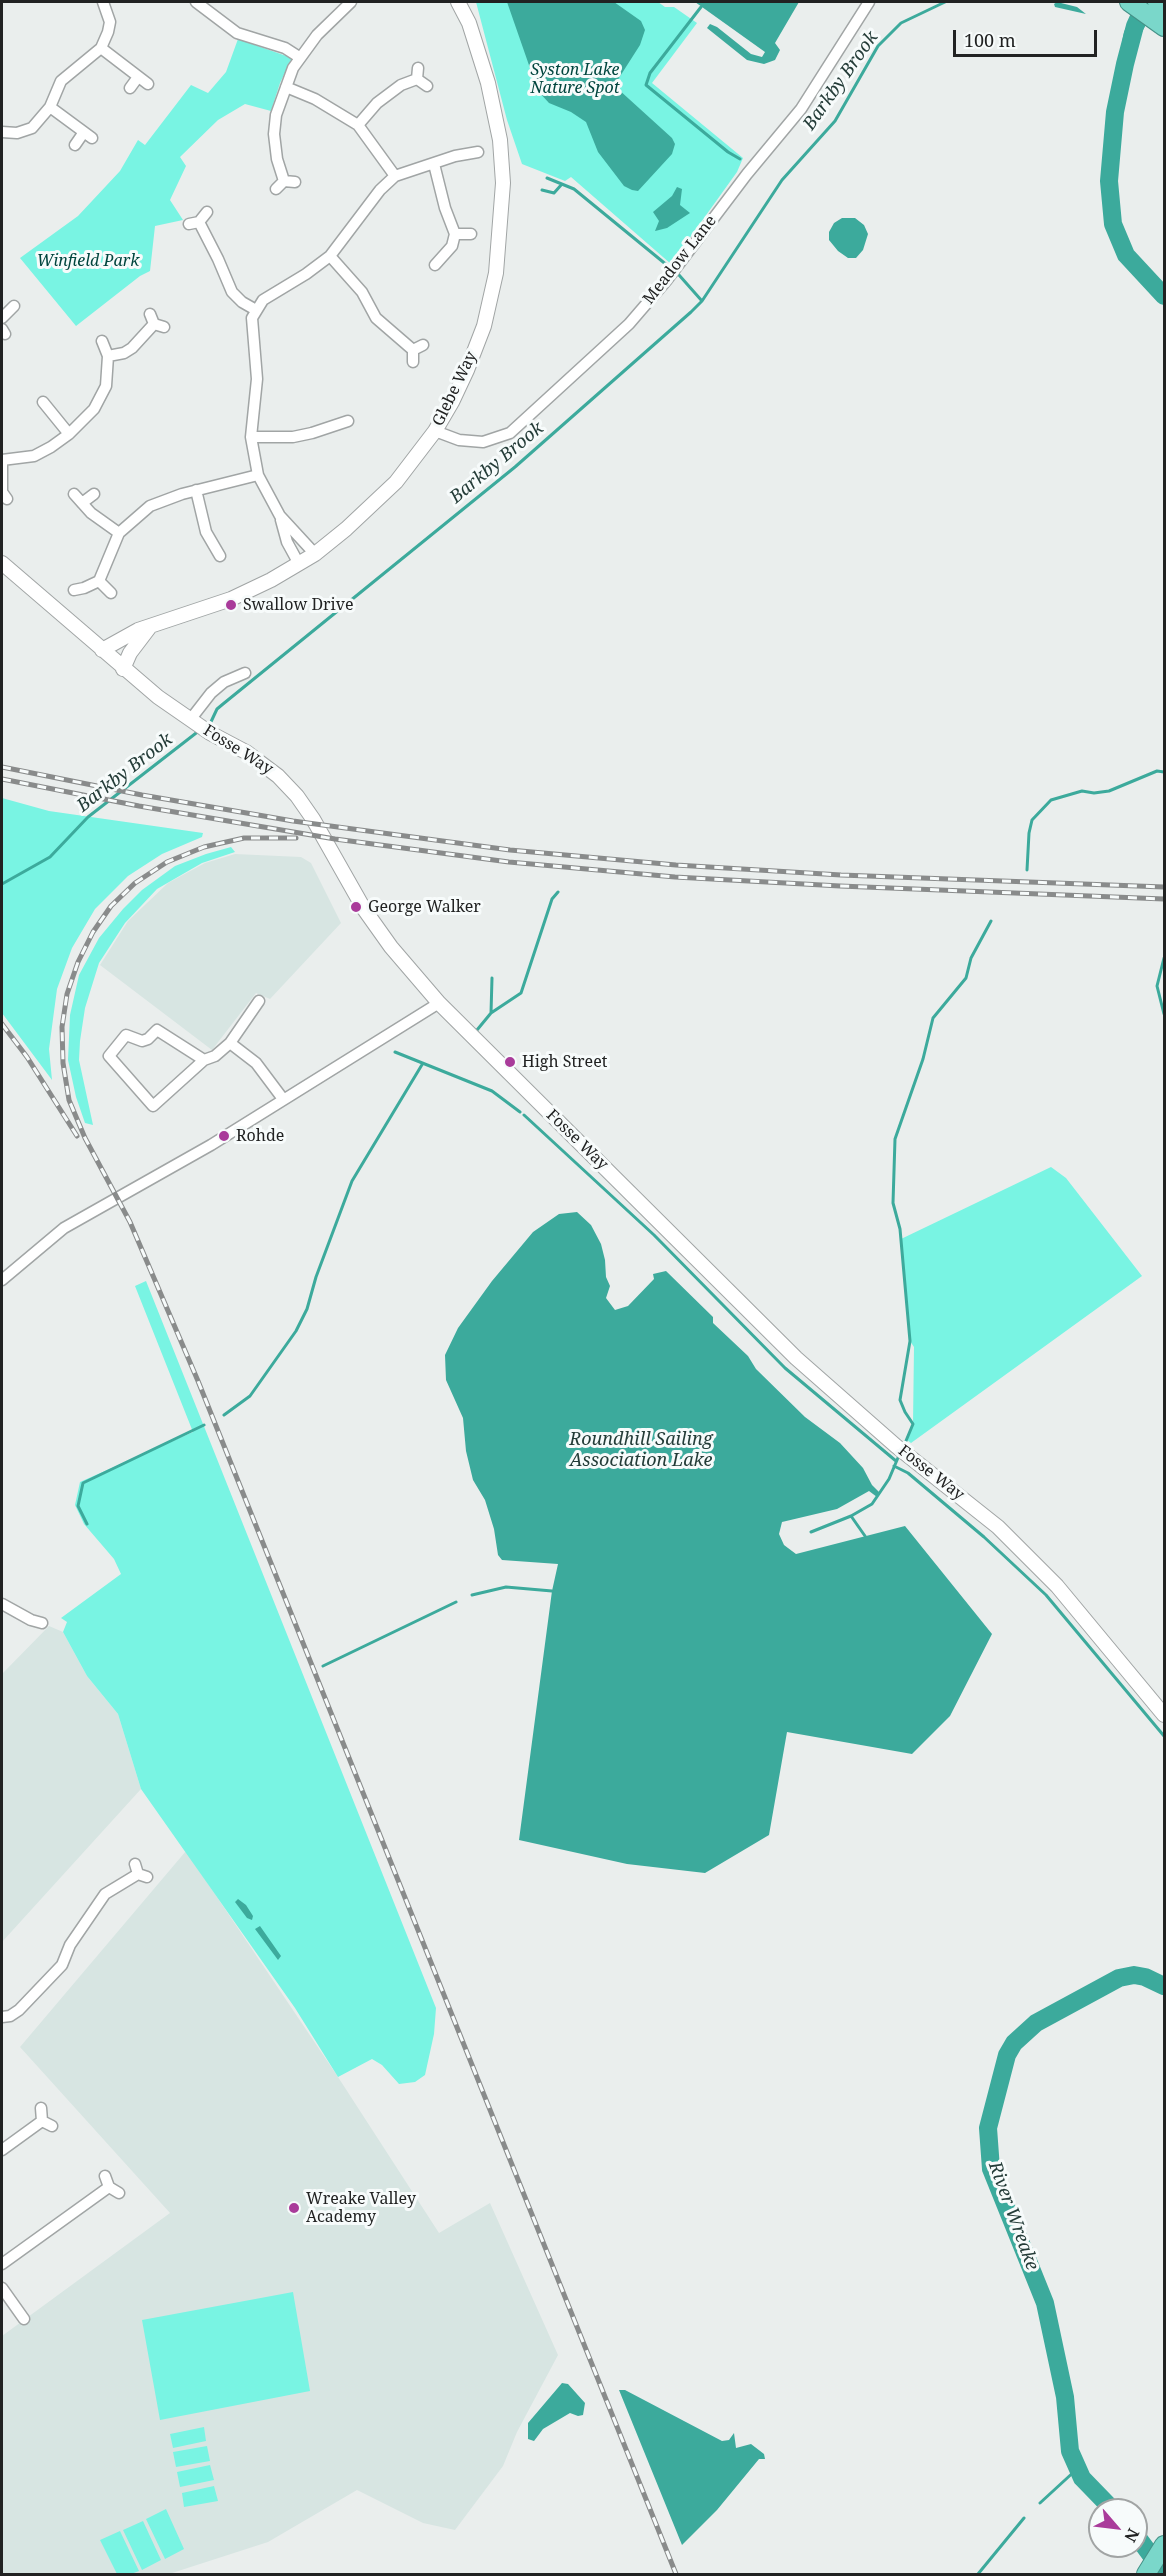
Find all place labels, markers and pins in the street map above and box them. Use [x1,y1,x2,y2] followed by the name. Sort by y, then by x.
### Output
[243,595,354,615] place label: Swallow Drive
[224,598,238,612] marker: Swallow Drive
[368,897,481,917] place label: George Walker
[349,900,363,914] marker: George Walker
[522,1052,607,1072] place label: High Street
[503,1055,517,1069] marker: High Street
[236,1126,284,1146] place label: Rohde
[217,1129,231,1143] marker: Rohde
[306,2189,416,2227] place label: Wreake Valley Academy
[287,2201,301,2215] marker: Wreake Valley Academy

